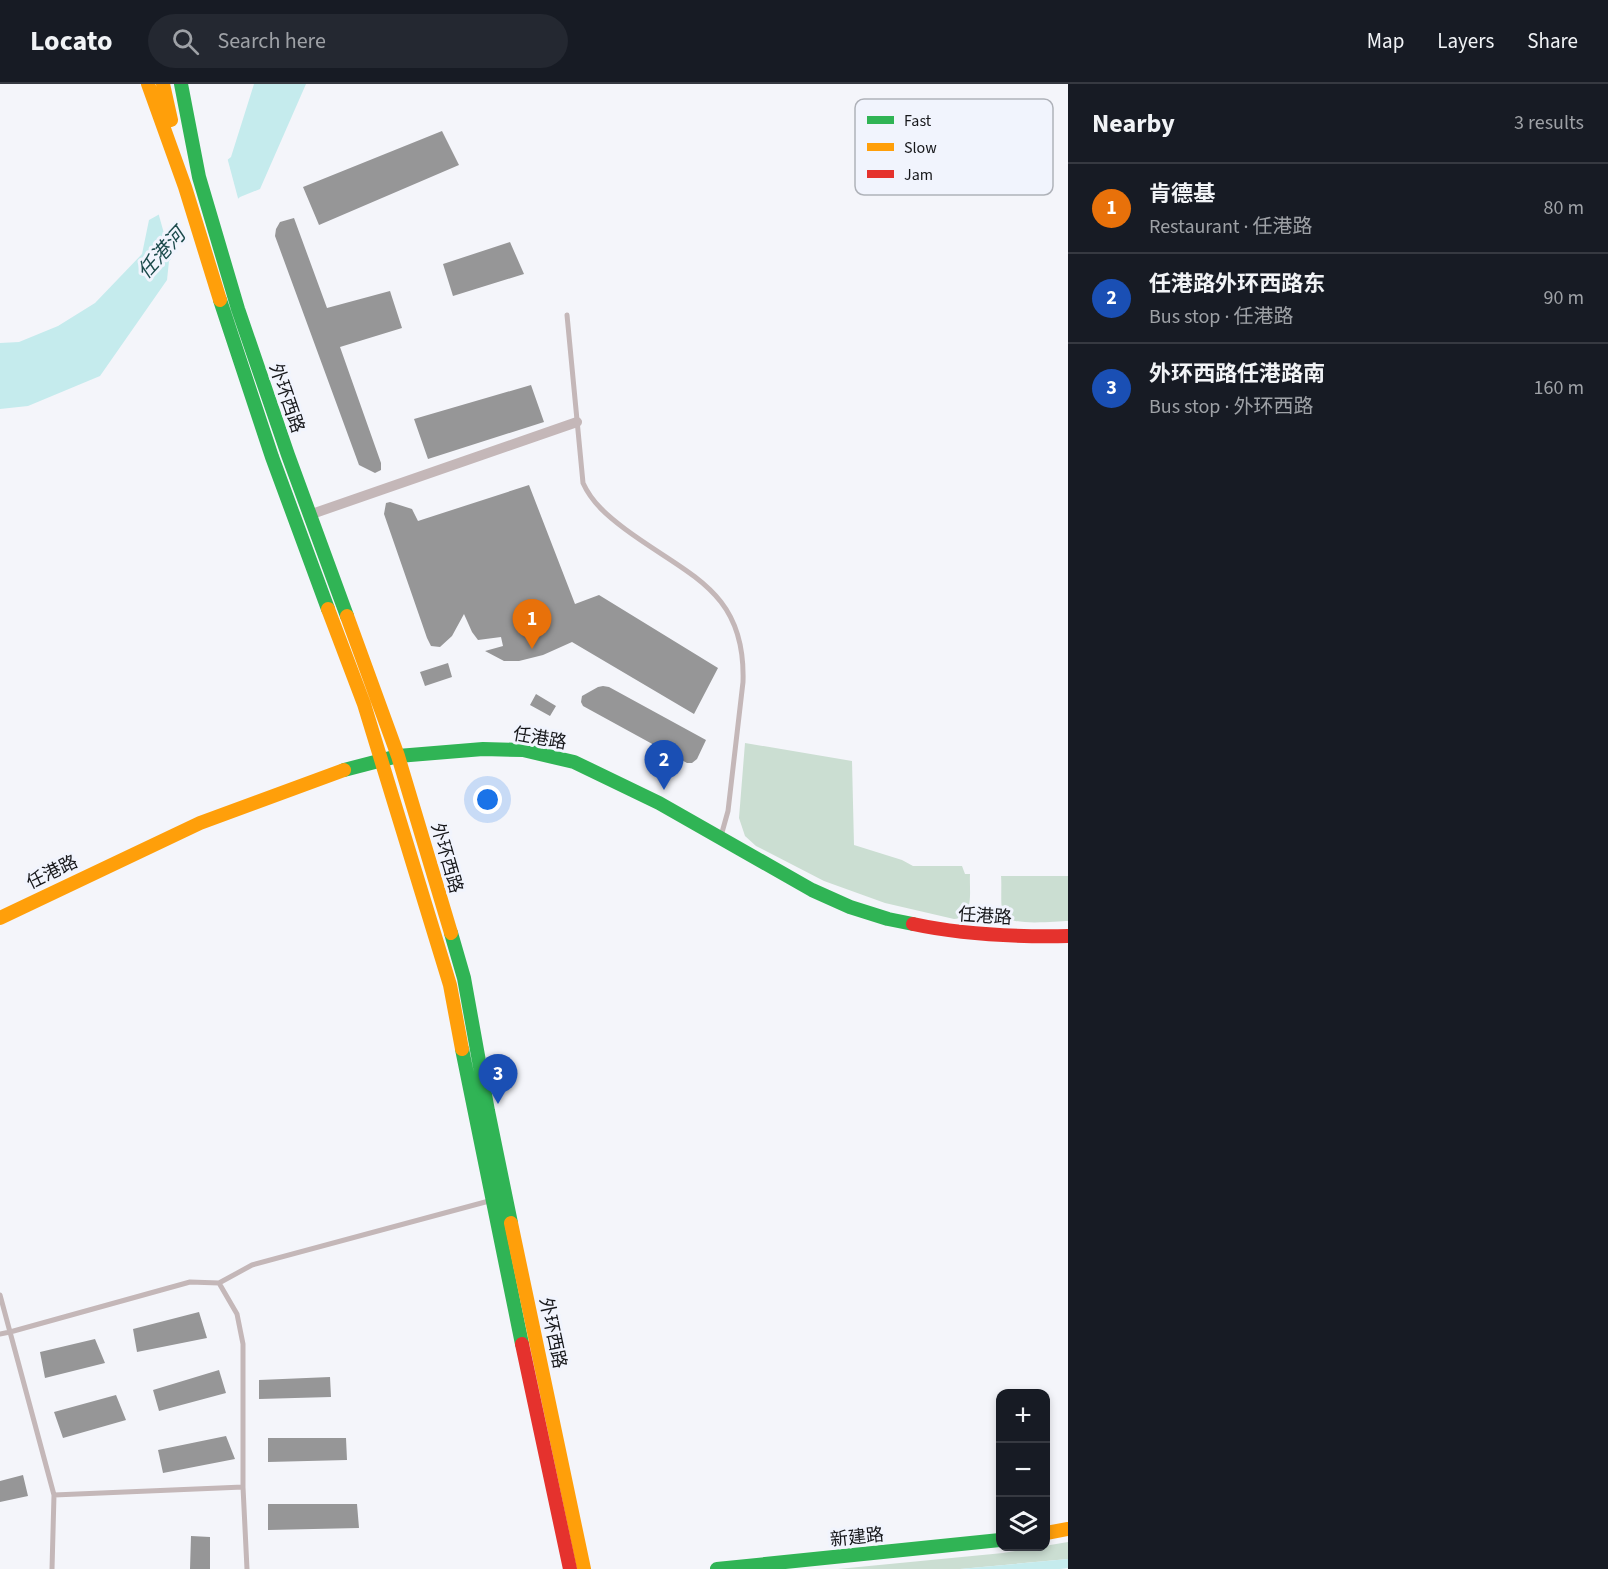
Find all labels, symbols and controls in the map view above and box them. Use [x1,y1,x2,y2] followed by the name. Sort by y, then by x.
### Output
[148,14,568,68] search box
[30,21,112,61] text: Locato
[169,25,202,58] icon: search
[217,25,326,57] text: Search here
[1367,26,1404,56] text: Map
[1437,26,1494,56] text: Layers
[1527,26,1578,56] text: Share
[855,99,1053,195] legend
[1092,105,1175,142] text: Nearby
[1514,109,1584,137] text: 3 results
[904,110,932,132] text: Fast
[904,137,937,159] text: Slow
[904,164,933,186] text: Jam
[1149,178,1215,210] text: 肯德基
[1106,194,1117,222] text: 1
[1544,194,1584,222] text: 80 m
[1149,213,1313,241] text: Restaurant · 任港路
[131,219,195,285] water label: 任港河
[1149,268,1325,300] text: 任港路外环西路东
[1106,284,1117,312] text: 2
[1544,284,1584,312] text: 90 m
[1149,303,1293,331] text: Bus stop · 任港路
[1149,358,1325,390] text: 外环西路任港路南
[263,360,310,436] street label: 外环西路
[1106,374,1117,402] text: 3
[1534,374,1584,402] text: 160 m
[1149,393,1313,421] text: Bus stop · 外环西路
[512,600,552,649] pin: 1
[511,721,569,755] street label: 任港路
[644,740,684,790] pin: 2
[473,785,502,814] your location
[425,820,468,896] street label: 外环西路
[22,849,82,896] street label: 任港路
[957,902,1013,931] street label: 任港路
[478,1054,518,1104] pin: 3
[533,1295,572,1371] street label: 外环西路
[996,1389,1050,1551] map controls
[996,1389,1050,1443] button: +
[996,1443,1050,1497] button: −
[996,1497,1050,1551] button: layers
[829,1522,885,1553] street label: 新建路

